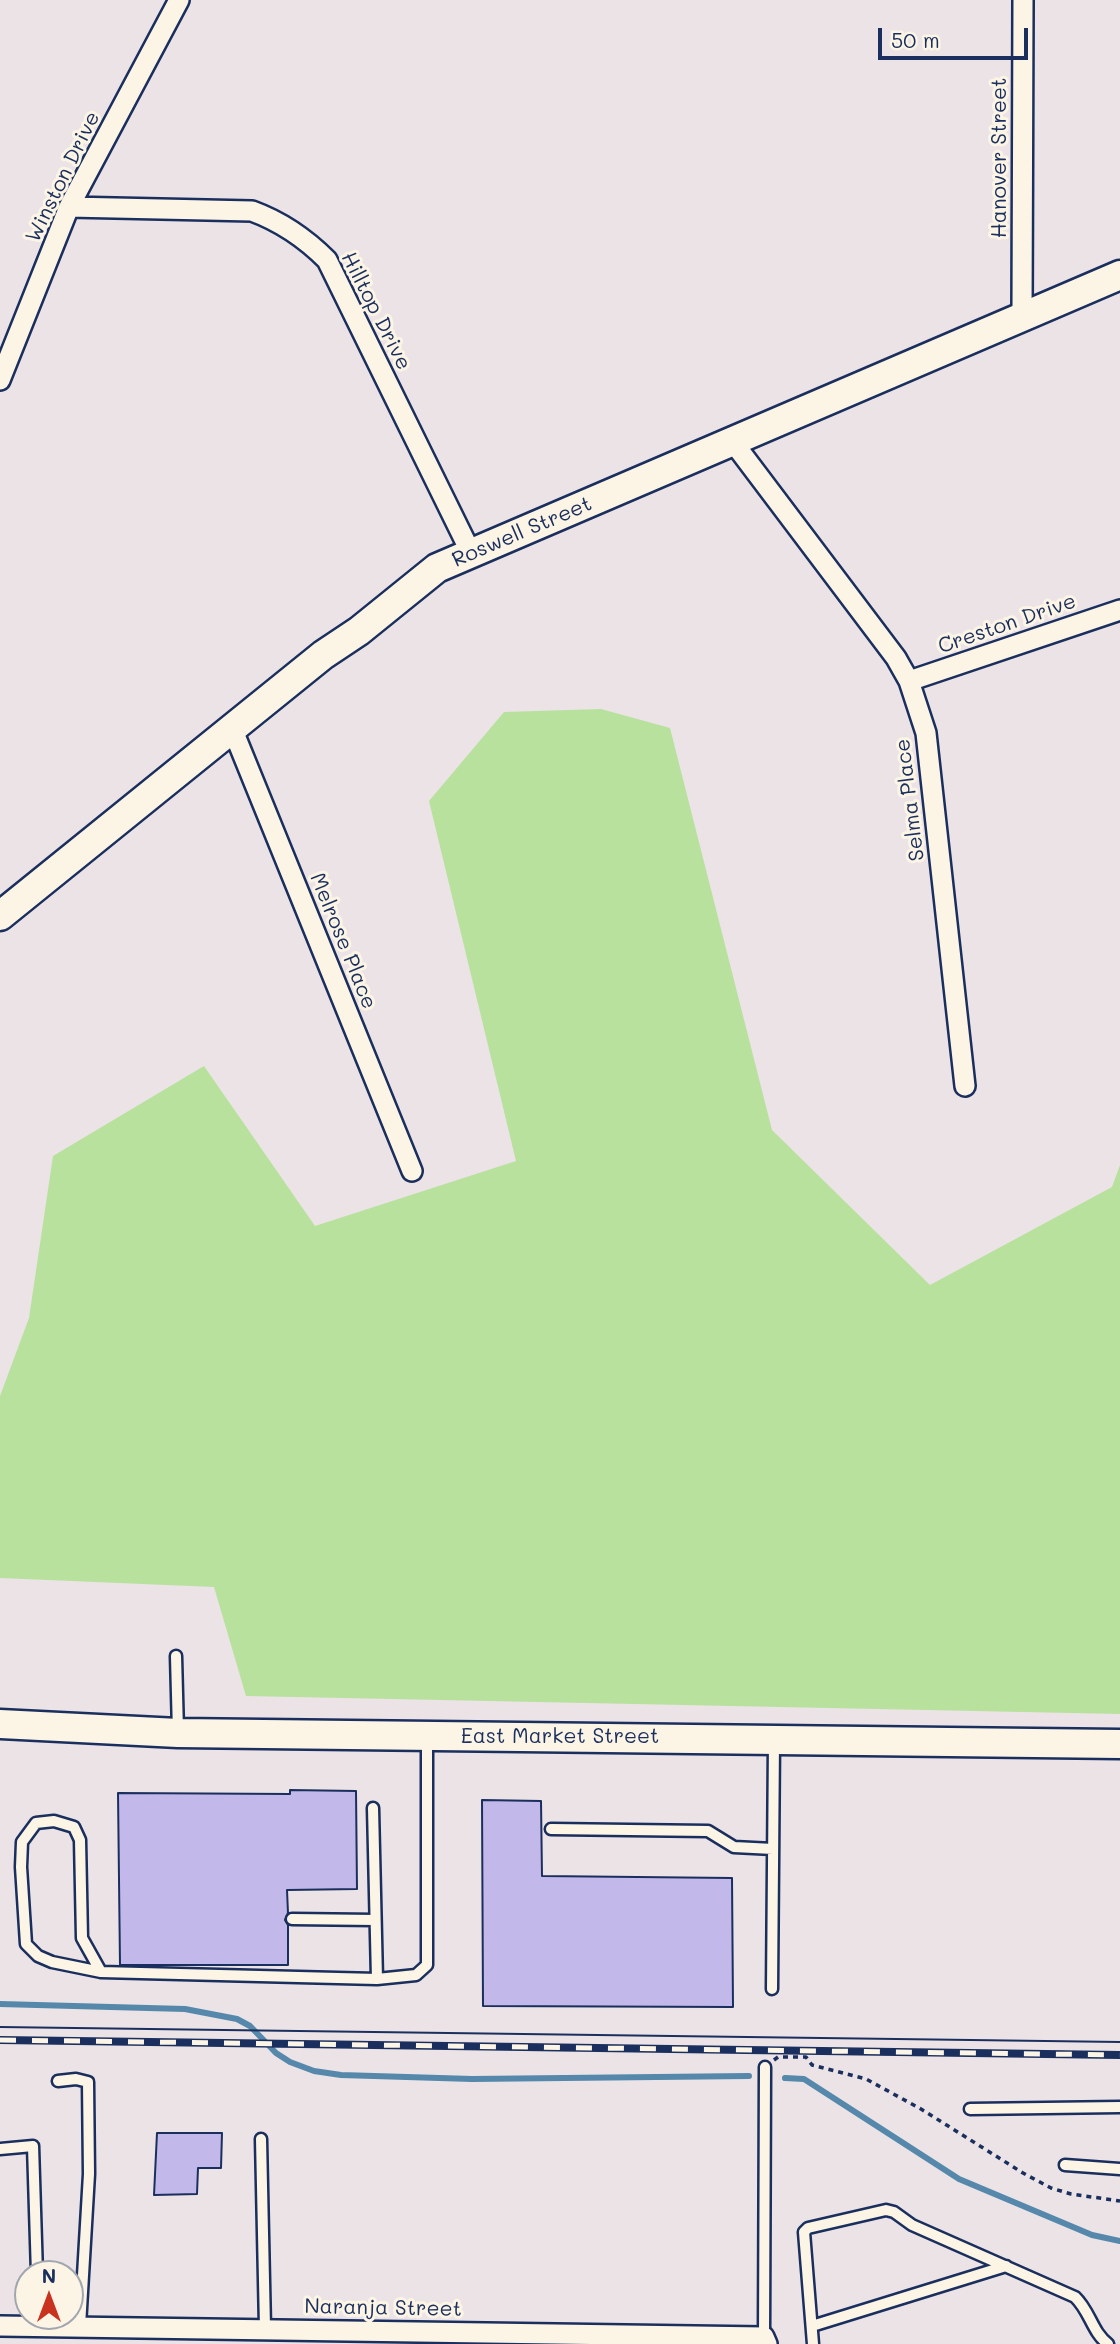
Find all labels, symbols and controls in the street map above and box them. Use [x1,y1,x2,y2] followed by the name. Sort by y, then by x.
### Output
[882,14,1032,58] scale bar
[891,26,940,53] text: 50 m
[987,78,1013,238] street label: Hanover Street
[20,108,106,246] street label: Winston Drive
[336,248,416,374] street label: Hilltop Drive
[448,491,596,573] street label: Roswell Street
[935,589,1079,659] street label: Creston Drive
[890,737,930,863] street label: Selma Place
[304,869,382,1013] street label: Melrose Place
[461,1724,659,1750] street label: East Market Street
[14,2260,84,2330] north arrow
[42,2263,56,2288] text: N
[304,2294,462,2322] street label: Naranja Street

